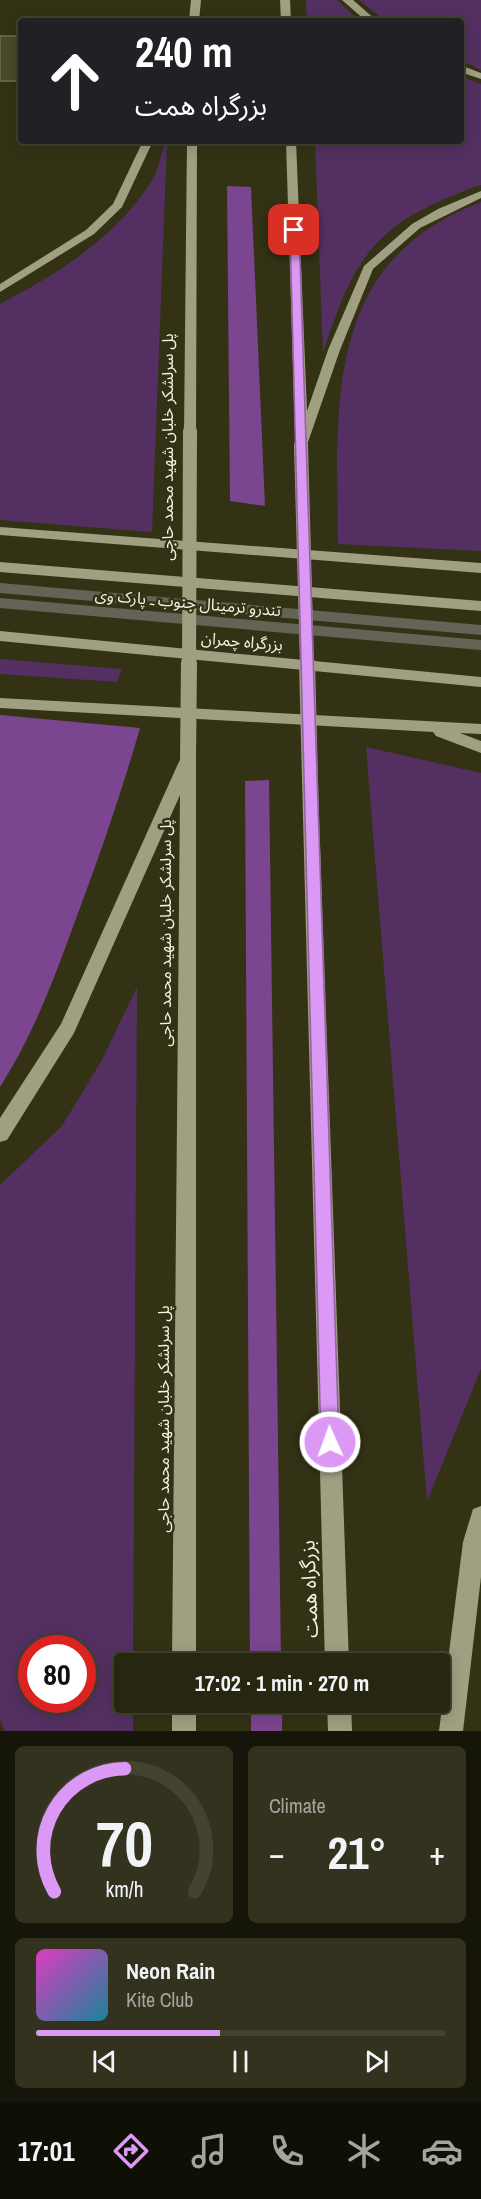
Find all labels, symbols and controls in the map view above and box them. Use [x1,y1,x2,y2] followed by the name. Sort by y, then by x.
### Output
[135,24,233,80] text: 240 m
[36,42,114,120] icon: ahead
[135,87,267,123] text: بزرگراه همت
[268,204,319,255] pin
[277,213,310,246] icon: arrive
[156,333,178,561] street label: پل سرلشکر خلبان شهید محمد حاجی
[94,583,282,621] street label: تندرو ترمینال جنوب ـ پارک وی
[200,626,284,656] street label: بزرگراه چمران
[154,819,176,1047] street label: پل سرلشکر خلبان شهید محمد حاجی
[152,1305,174,1533] street label: پل سرلشکر خلبان شهید محمد حاجی
[298,1410,362,1474] position arrow
[293,1540,324,1638] street label: بزرگراه همت
[18,1635,96,1713] speed limit sign: 80
[195,1668,369,1698] text: 17:02 · 1 min · 270 m
[269,1792,326,1819] text: Climate
[96,1801,152,1885] text: 70
[327,1822,387,1883] text: 21°
[269,1831,285,1875] text: −
[429,1831,445,1875] text: +
[105,1875,143,1904] text: km/h
[126,1956,215,1986] text: Neon Rain
[126,1986,193,2013] text: Kite Club
[88,2045,121,2078] icon: previous
[224,2045,257,2078] icon: pause
[360,2045,393,2078] icon: next
[110,2130,152,2172] icon: directions
[188,2130,230,2172] icon: music
[266,2130,308,2172] icon: phone
[343,2130,385,2172] icon: climate
[421,2130,463,2172] icon: car
[18,2133,74,2169] text: 17:01

